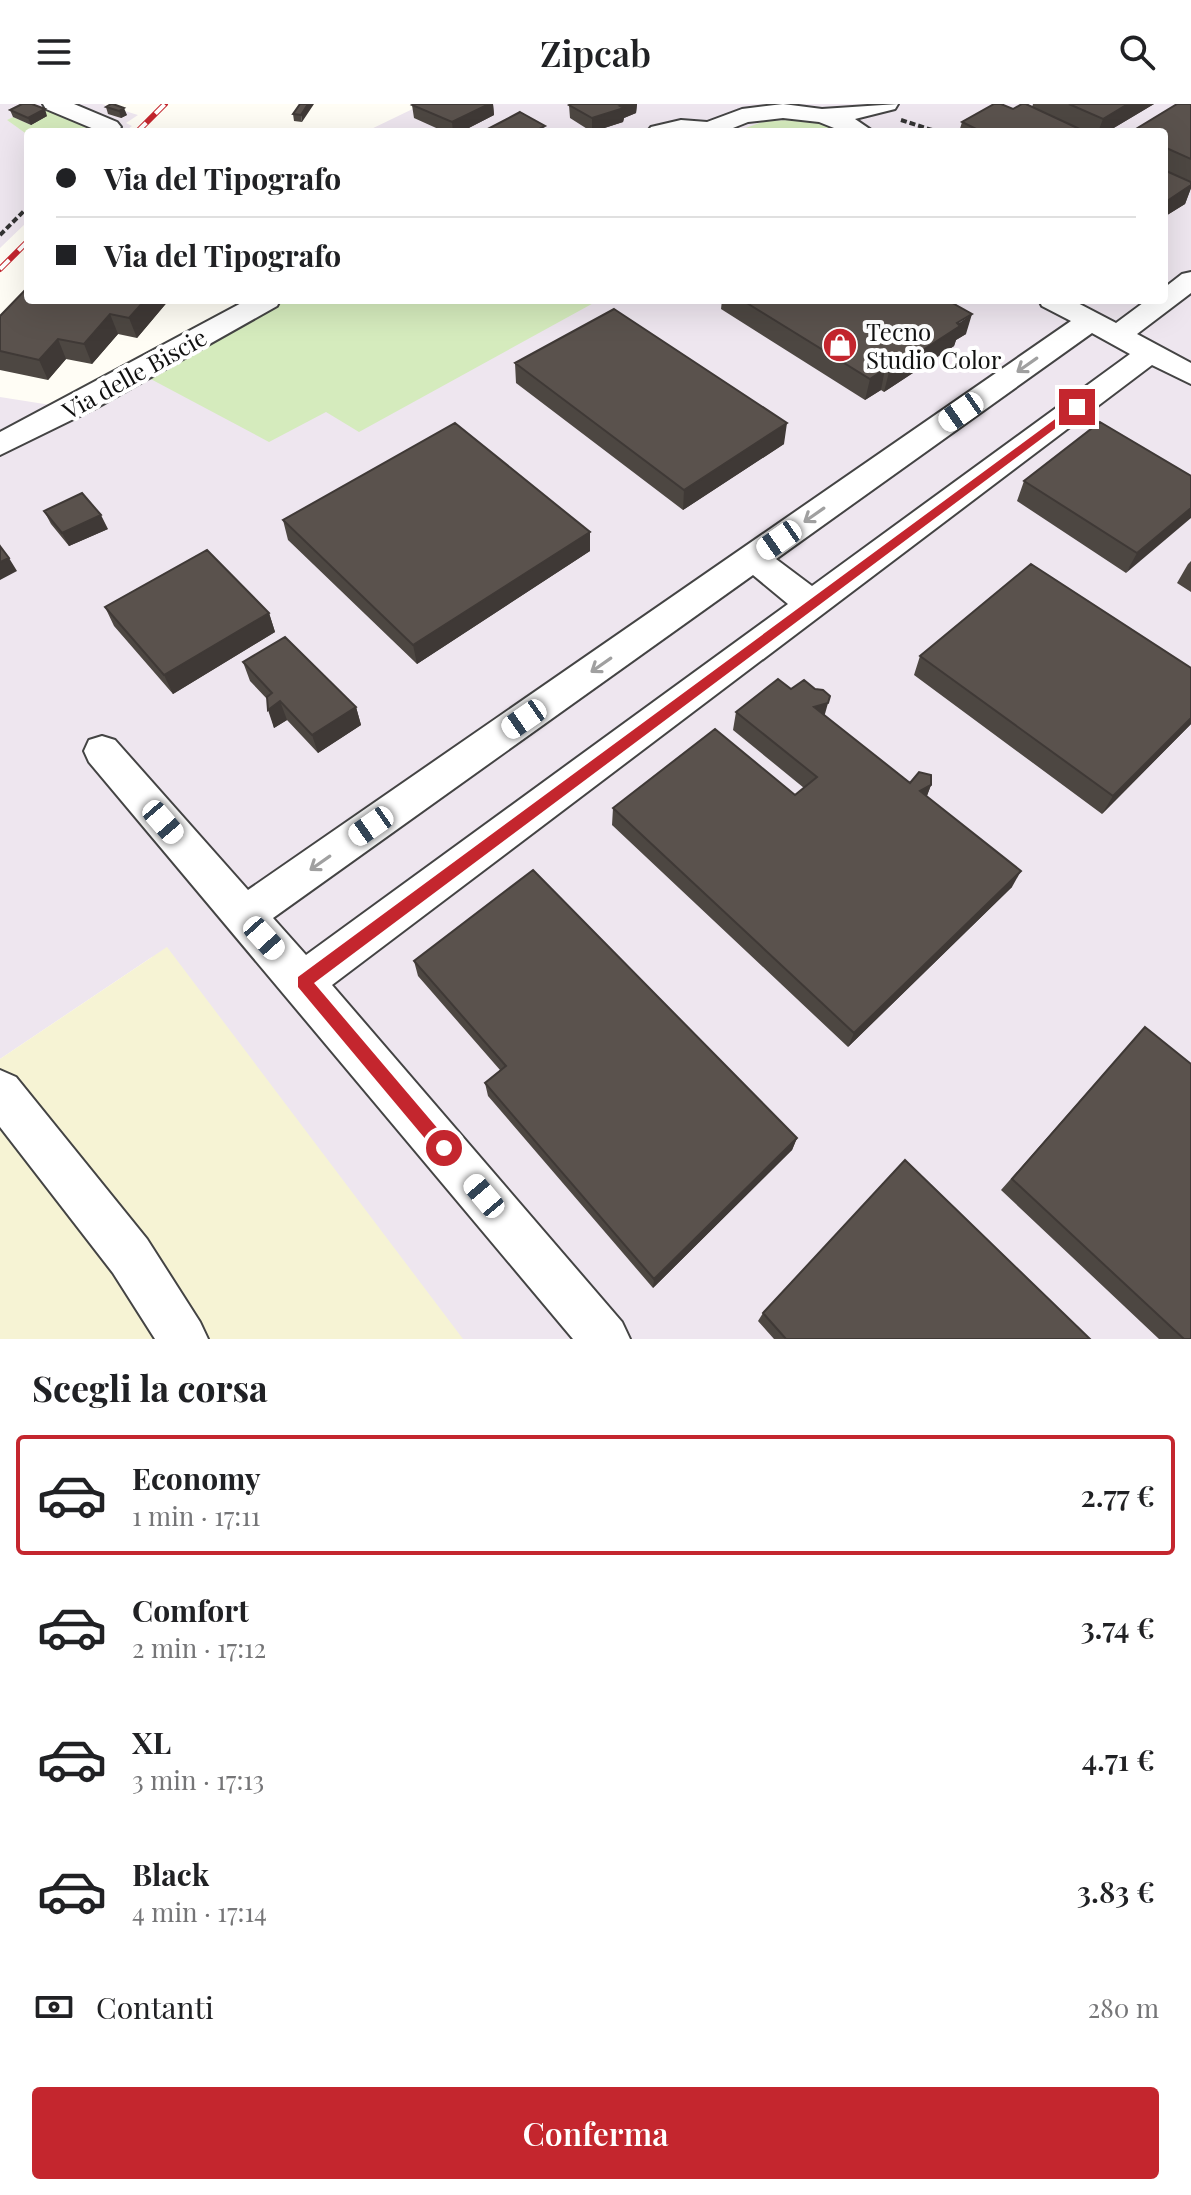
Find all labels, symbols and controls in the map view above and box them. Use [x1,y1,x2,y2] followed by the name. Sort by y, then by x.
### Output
[540,28,651,76] text: Zipcab
[32,30,76,74] icon: menu
[1115,30,1159,74] icon: search
[104,158,341,198] text: Via del Tipografo
[104,235,341,275] text: Via del Tipografo
[866,315,1002,375] place label: Tecno Studio Color
[55,320,212,426] street label: Via delle Biscie
[821,326,859,364] shop icon: Tecno Studio Color
[1016,357,1038,373] one-way arrow
[934,388,988,436] car
[1059,389,1095,425] route end
[803,507,825,523] one-way arrow
[752,516,806,564] car
[591,657,613,673] one-way arrow
[497,695,551,743] car
[138,796,188,848] car
[344,802,398,850] car
[309,854,331,871] one-way arrow
[239,912,289,964] car
[426,1130,462,1166] route start
[459,1170,509,1222] car
[32,1363,268,1411] text: Scegli la corsa
[132,1458,261,1498] text: Economy
[36,1459,108,1531] icon: car
[1081,1475,1155,1515] text: 2.77 €
[132,1498,260,1533] text: 1 min · 17:11
[132,1590,249,1630] text: Comfort
[36,1591,108,1663] icon: car
[1080,1607,1155,1647] text: 3.74 €
[132,1630,266,1665] text: 2 min · 17:12
[132,1722,171,1762] text: XL
[36,1723,108,1795] icon: car
[1082,1739,1155,1779] text: 4.71 €
[132,1762,264,1797] text: 3 min · 17:13
[132,1854,209,1894] text: Black
[36,1855,108,1927] icon: car
[1077,1871,1155,1911] text: 3.83 €
[132,1894,267,1929] text: 4 min · 17:14
[32,1985,76,2029] icon: cash
[96,1987,214,2027] text: Contanti
[1088,1990,1159,2025] text: 280 m
[32,2087,1159,2179] button: Conferma

